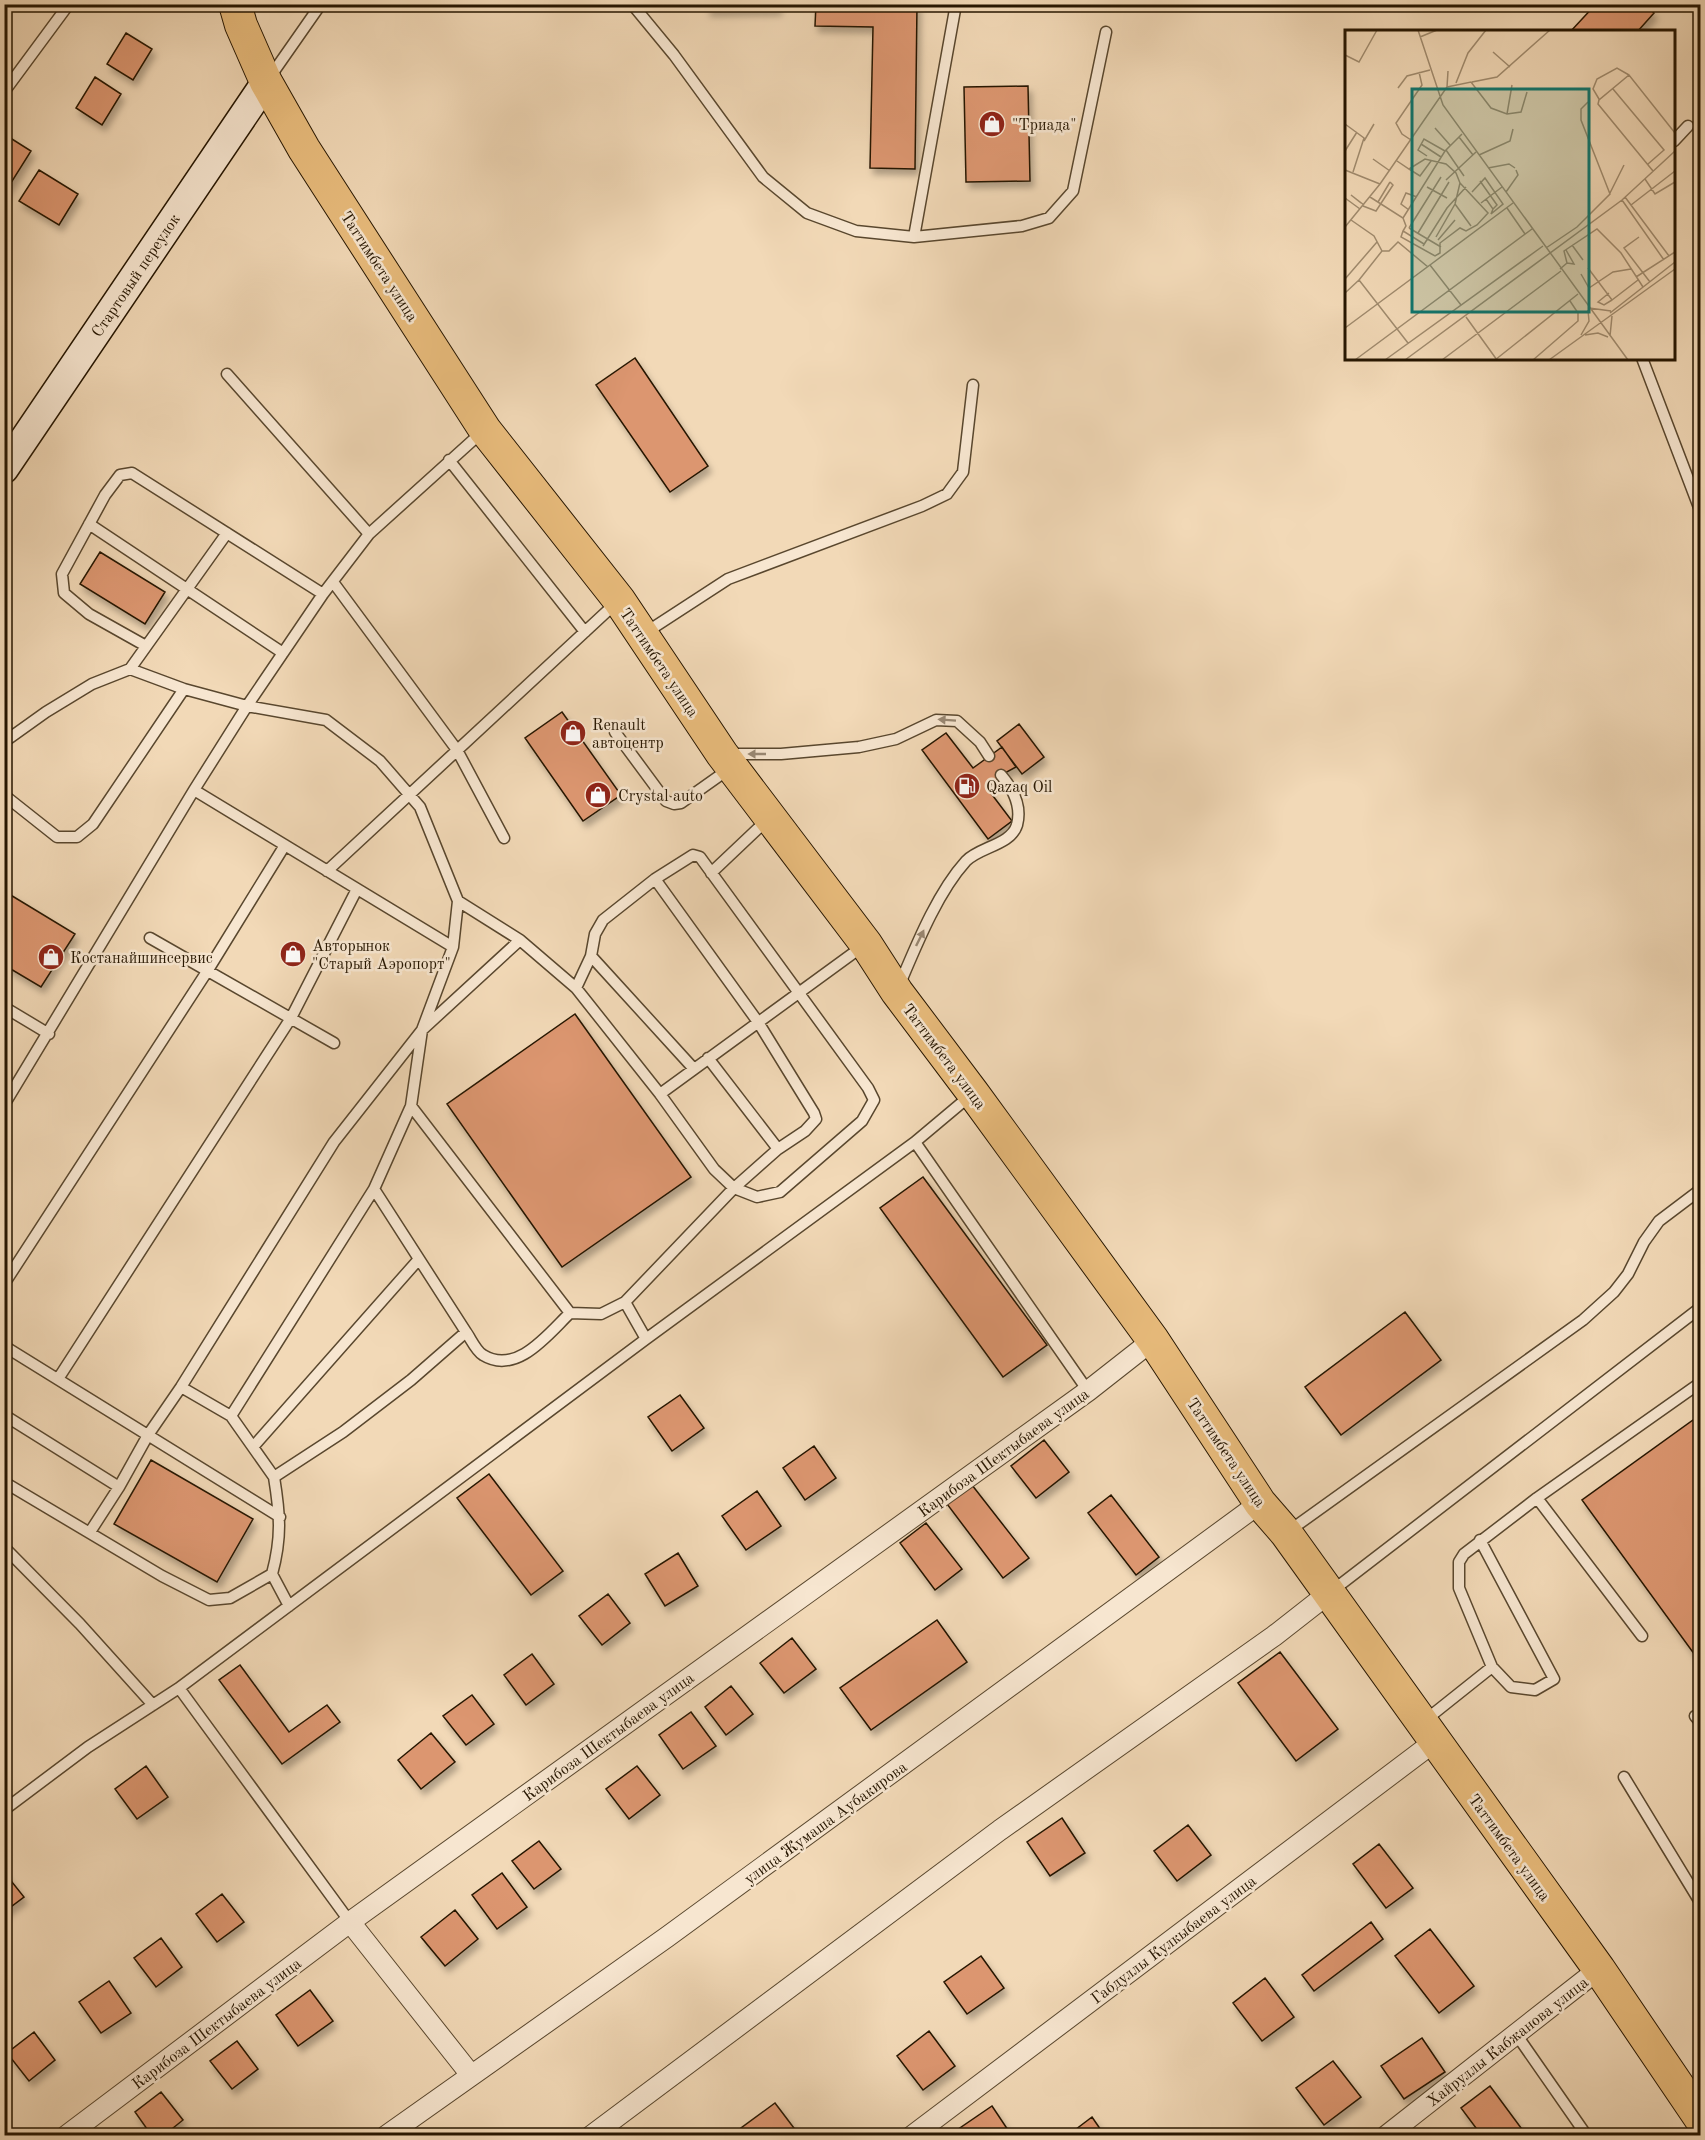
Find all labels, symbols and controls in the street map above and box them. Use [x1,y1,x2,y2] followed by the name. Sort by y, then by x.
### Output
[1345,30,1675,360] inset map
[977,109,1007,139] shop icon: "Триада"
[1012,118,1077,134] place label: "Триада"
[337,209,420,325] street label: Таттимбета улица
[90,212,184,341] street label: Стартовый переулок
[616,606,701,721] street label: Таттимбета улица
[937,716,956,725] one-way arrow
[558,718,588,748] shop icon: Renault автоцентр
[592,718,664,752] place label: Renault автоцентр
[748,749,767,759] one-way arrow
[952,771,982,801] fuel station icon: Qazaq Oil
[583,780,613,810] shop icon: Crystal auto
[986,780,1052,796] place label: Qazaq Oil
[618,789,703,805] place label: Crystal auto
[916,930,925,947] one-way arrow
[278,939,308,969] shop icon: Авторынок "Старый Аэропорт"
[312,939,451,973] place label: Авторынок "Старый Аэропорт"
[36,942,66,972] shop icon: Костанайшинсервис
[70,951,213,967] place label: Костанайшинсервис
[899,1001,988,1113] street label: Таттимбета улица
[916,1386,1093,1521] street label: Карибоза Шектыбаева улица
[1183,1396,1268,1511] street label: Таттимбета улица
[521,1670,698,1805] street label: Карибоза Шектыбаева улица
[742,1759,911,1888] street label: улица Жумаша Аубакирова
[1464,1792,1552,1905] street label: Таттимбета улица
[1089,1873,1260,2008] street label: Габдуллы Кулкыбаева улица
[130,1956,305,2093] street label: Карибоза Шектыбаева улица
[1425,1975,1592,2110] street label: Хайруллы Кабжанова улица

